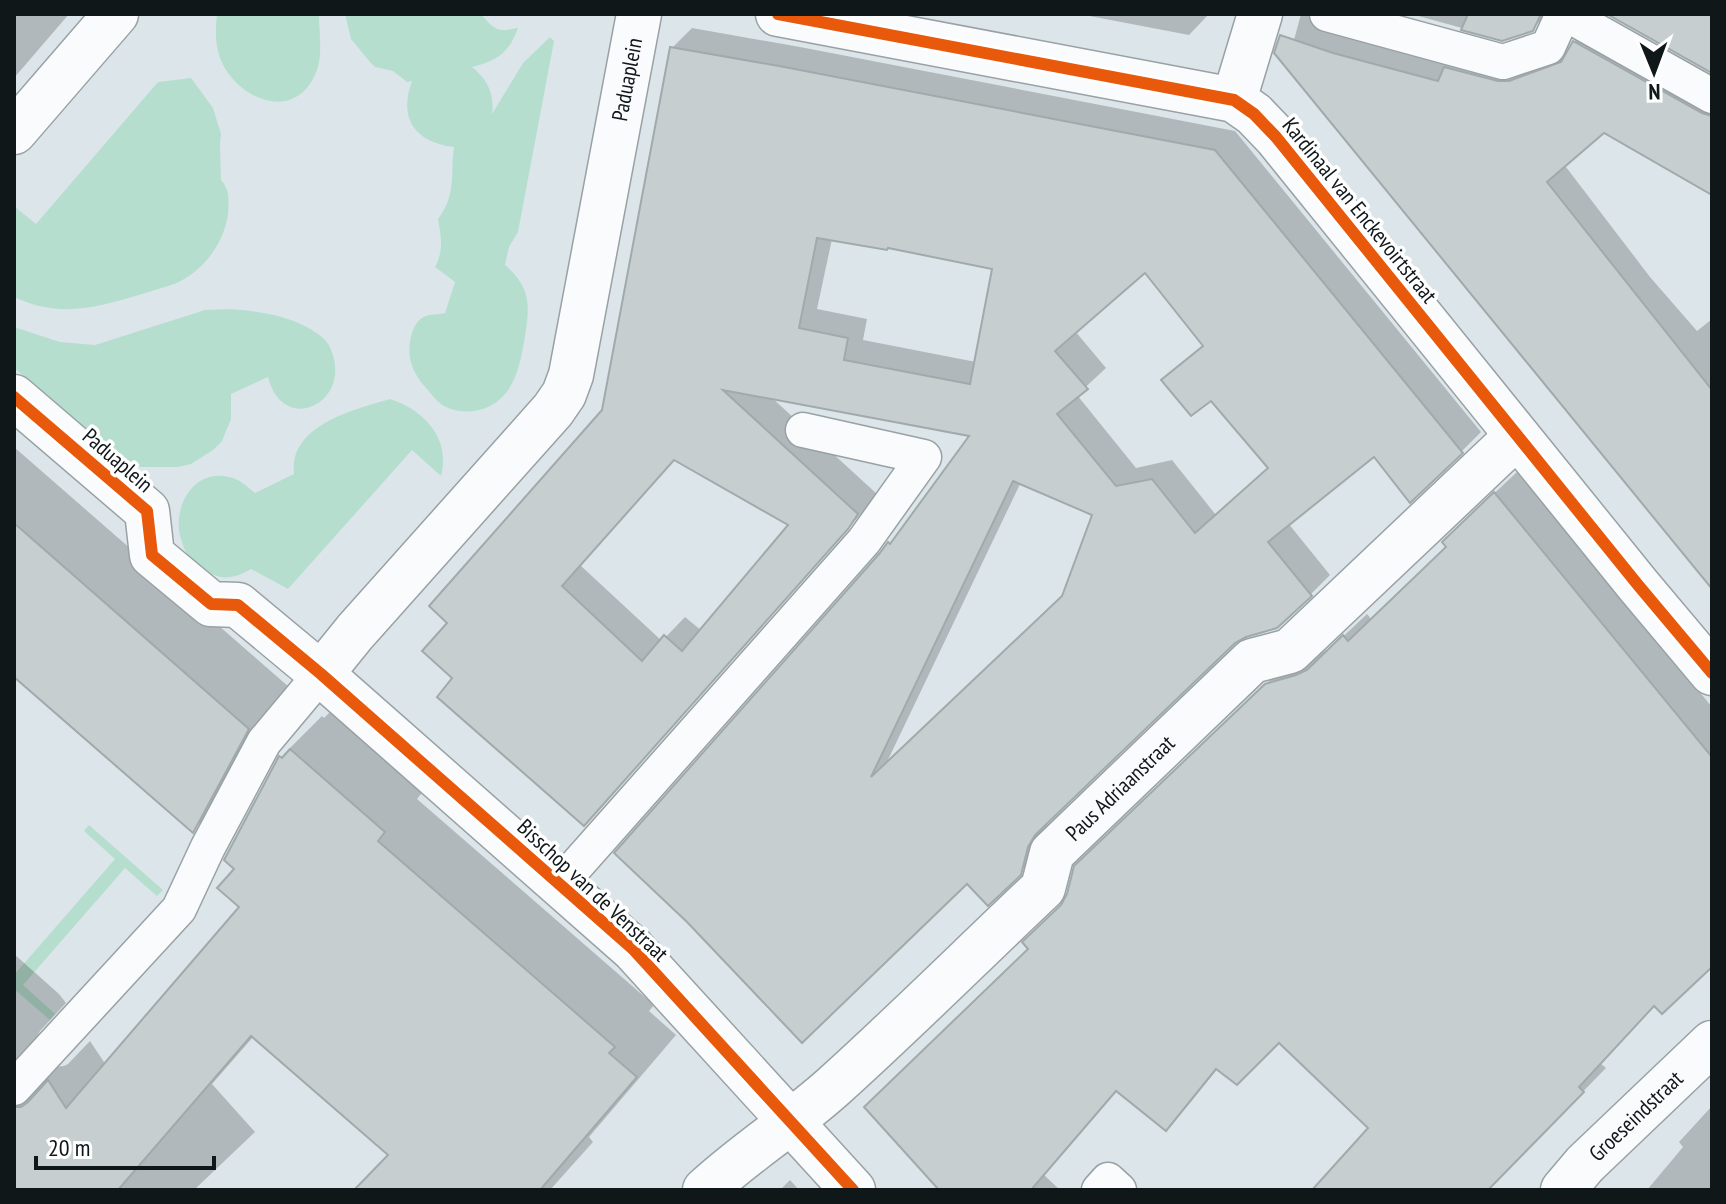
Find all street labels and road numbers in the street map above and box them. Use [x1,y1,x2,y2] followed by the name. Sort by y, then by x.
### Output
[605,35,648,123] street label: Paduaplein
[1277,112,1443,308] street label: Kardinaal van Enckevoirtstraat
[77,422,159,498] street label: Paduaplein
[1060,729,1180,847] street label: Paus Adriaanstraat
[512,813,674,967] street label: Bisschop van de Venstraat
[1583,1065,1688,1167] street label: Groeseindstraat

